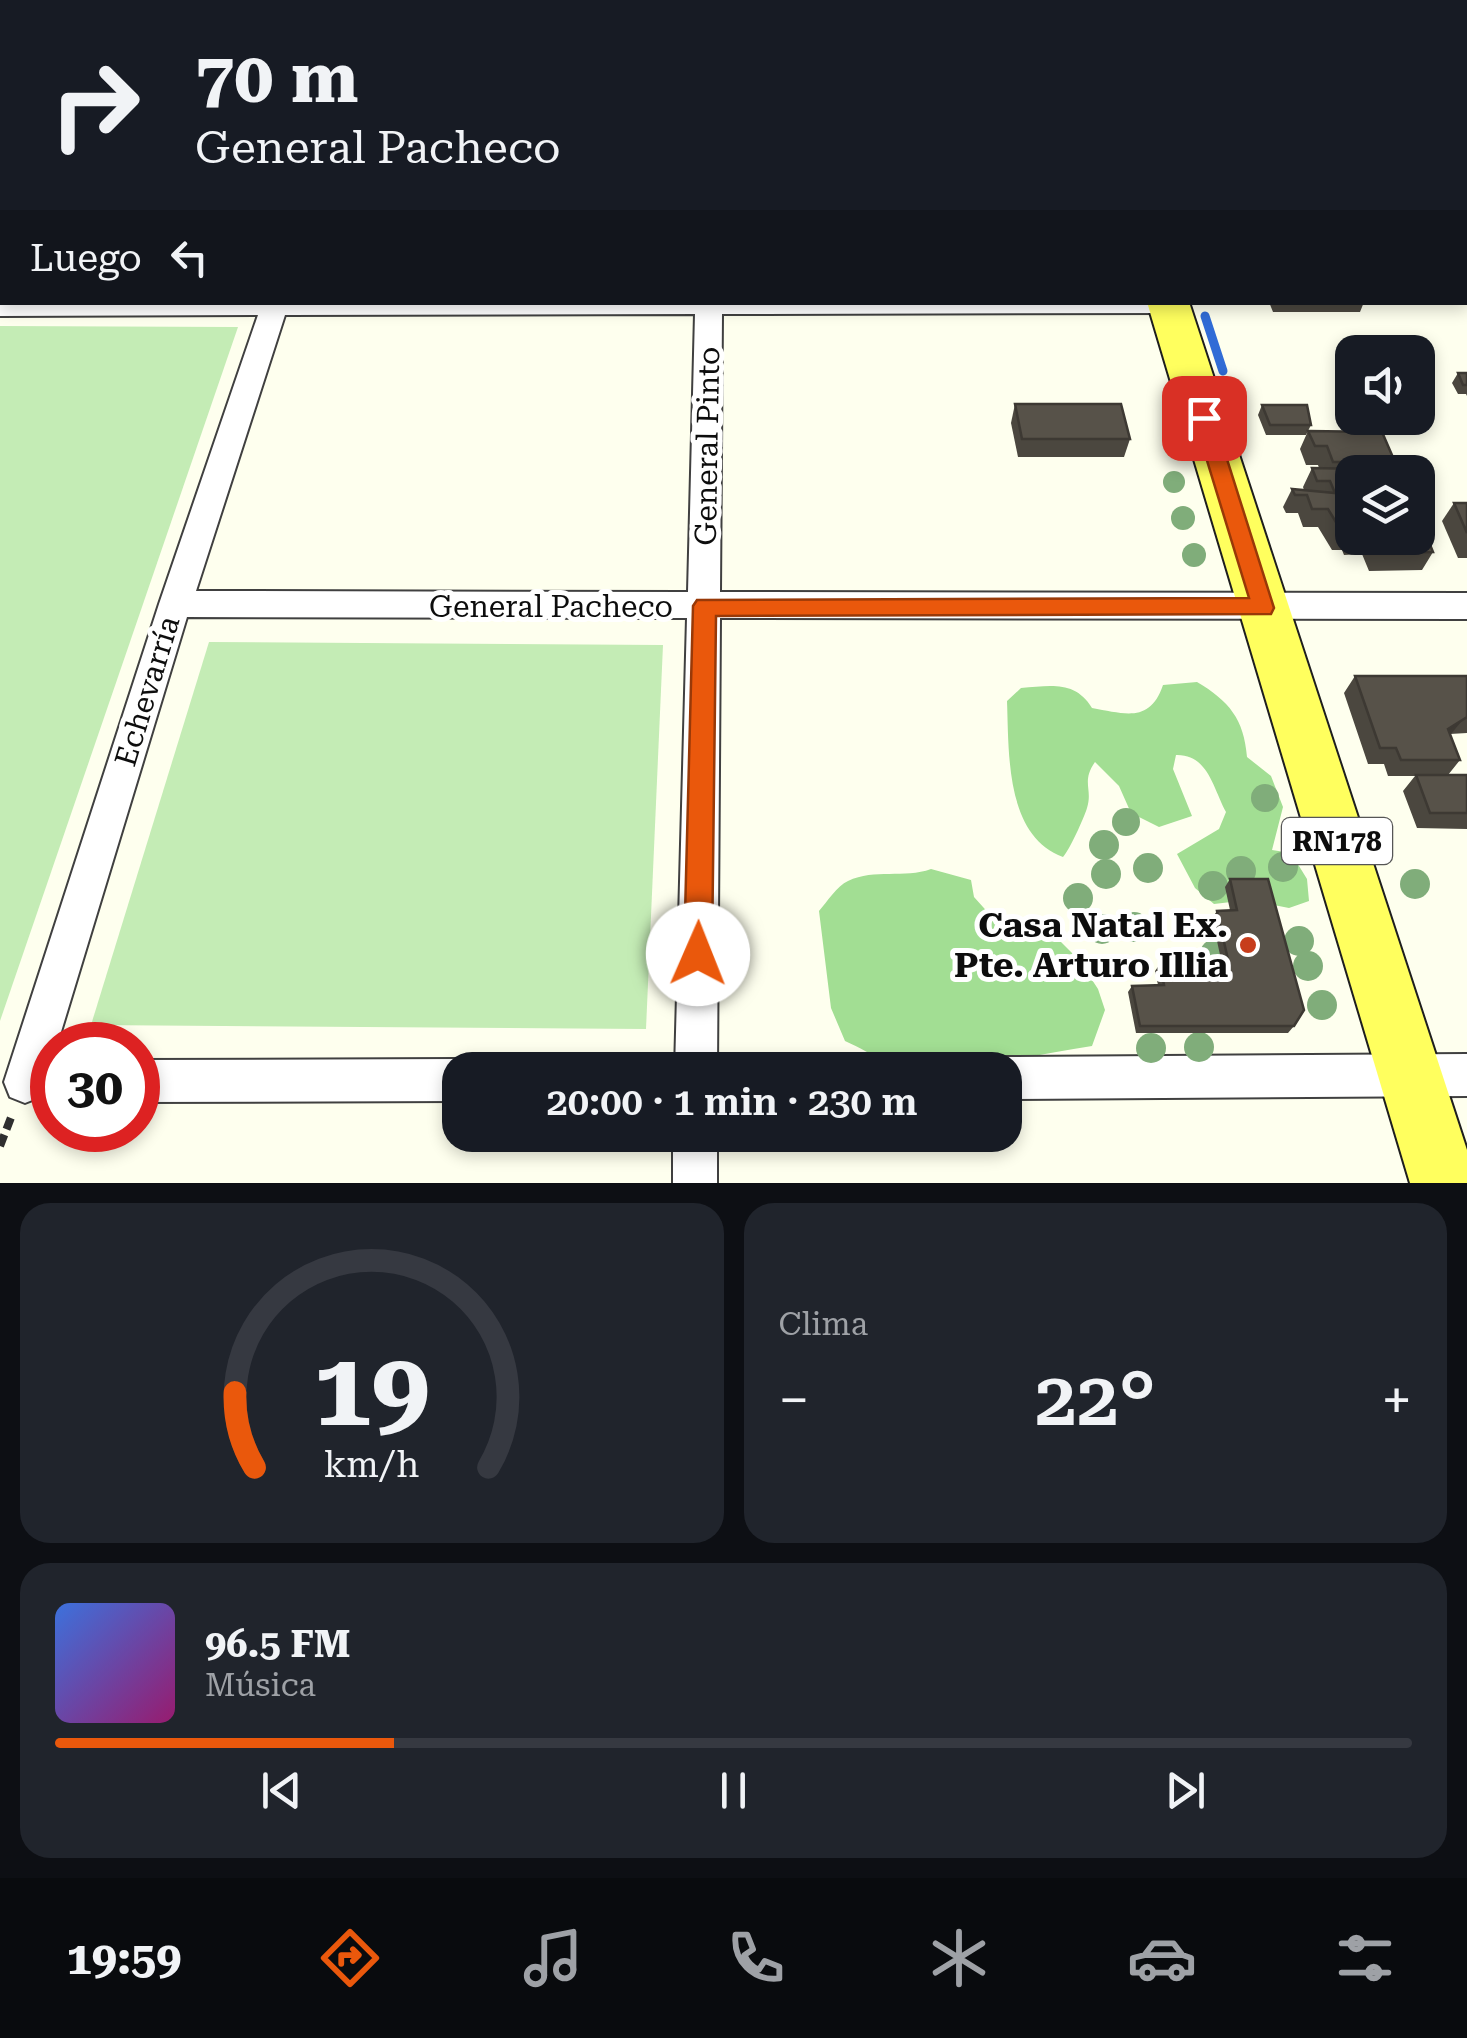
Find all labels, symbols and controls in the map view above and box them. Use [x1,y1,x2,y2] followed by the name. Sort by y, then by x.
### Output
[195,37,359,119] text: 70 m
[30,40,160,170] icon: right
[195,121,561,174] text: General Pacheco
[162,230,217,285] icon: left
[30,236,142,280] text: Luego
[1335,335,1435,555] map controls
[1335,335,1435,435] button: sound
[688,346,726,546] street label: General Pinto
[1162,376,1247,461] pin
[1177,391,1232,446] icon: arrive
[1335,455,1435,555] button: layers
[429,589,673,624] street label: General Pacheco
[108,612,186,770] street label: Echevarría
[1282,818,1392,864] road number: RN178
[646,902,750,1006] position arrow
[954,905,1228,986] place label: Casa Natal Ex. Pte. Arturo Illia
[1237,934,1259,956] marker: Casa Natal Ex. Pte. Arturo Illia
[30,1022,160,1152] speed limit sign: 30
[547,1080,918,1124] text: 20:00 · 1 min · 230 m
[779,1305,868,1343] text: Clima
[314,1329,430,1450] text: 19
[1035,1355,1156,1443] text: 22°
[779,1368,809,1432] text: −
[1381,1368,1412,1432] text: +
[324,1444,420,1486] text: km/h
[205,1622,351,1666] text: 96.5 FM
[205,1666,316,1704] text: Música
[254,1763,309,1818] icon: previous
[706,1763,761,1818] icon: pause
[1158,1763,1213,1818] icon: next
[315,1923,385,1993] icon: directions
[518,1923,588,1993] icon: music
[721,1923,791,1993] icon: phone
[924,1923,994,1993] icon: climate
[1127,1923,1197,1993] icon: car
[1330,1923,1400,1993] icon: filters
[67,1932,181,1985] text: 19:59

